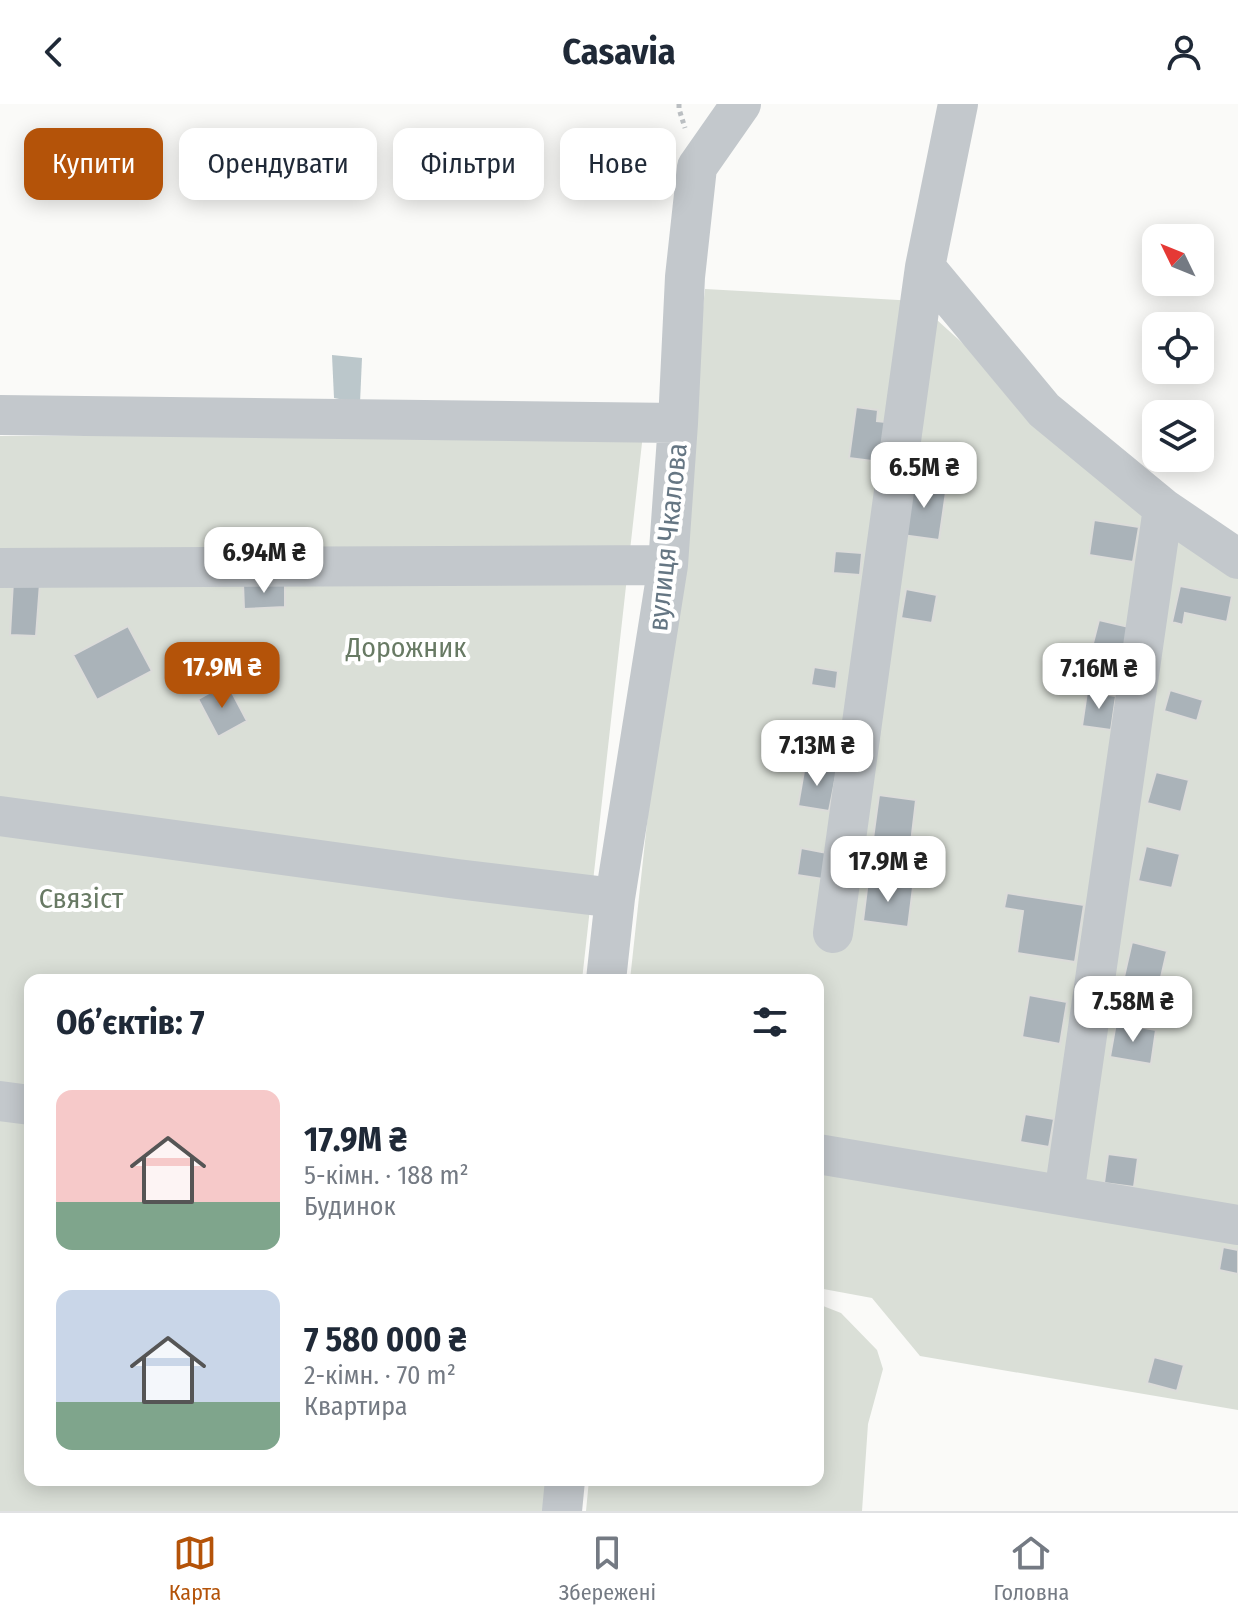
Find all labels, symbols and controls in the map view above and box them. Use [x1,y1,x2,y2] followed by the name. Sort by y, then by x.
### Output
[32,30,76,74] icon: back
[562,30,676,74] text: Casavia
[1162,30,1206,74] icon: person
[24,128,163,200] chip: Купити
[179,128,377,200] chip: Орендувати
[393,128,544,200] chip: Фільтри
[560,128,676,200] chip: Нове
[1142,224,1214,296] north arrow
[1142,224,1214,472] map controls
[1142,312,1214,384] button: locate
[1142,400,1214,472] button: layers
[641,441,694,633] street label: вулиця Чкалова
[859,442,989,510] pin: 6.5M ₴
[889,452,959,483] text: 6.5M ₴
[190,527,338,595] pin: 6.94M ₴
[222,537,306,568] text: 6.94M ₴
[345,631,466,664] park label: Дорожник
[148,642,296,710] pin: 17.9M ₴
[1025,643,1173,711] pin: 7.16M ₴
[183,652,261,683] text: 17.9M ₴
[1061,653,1137,684] text: 7.16M ₴
[743,720,891,788] pin: 7.13M ₴
[779,730,855,761] text: 7.13M ₴
[814,836,962,904] pin: 17.9M ₴
[849,846,927,877] text: 17.9M ₴
[39,882,124,915] park label: Связіст
[1059,976,1207,1044] pin: 7.58M ₴
[1092,986,1174,1017] text: 7.58M ₴
[748,1000,792,1044] icon: filters
[56,1002,204,1043] text: Об’єктів: 7
[304,1119,407,1160] text: 17.9M ₴
[120,1122,216,1218] icon: home
[304,1160,469,1191] text: 5-кімн. · 188 m²
[304,1191,396,1222] text: Будинок
[304,1319,467,1360] text: 7 580 000 ₴
[120,1322,216,1418] icon: home
[304,1360,456,1391] text: 2-кімн. · 70 m²
[304,1391,408,1422] text: Квартира
[169,1531,221,1606] tab: Карта
[559,1531,656,1606] tab: Збережені
[993,1531,1069,1606] tab: Головна

